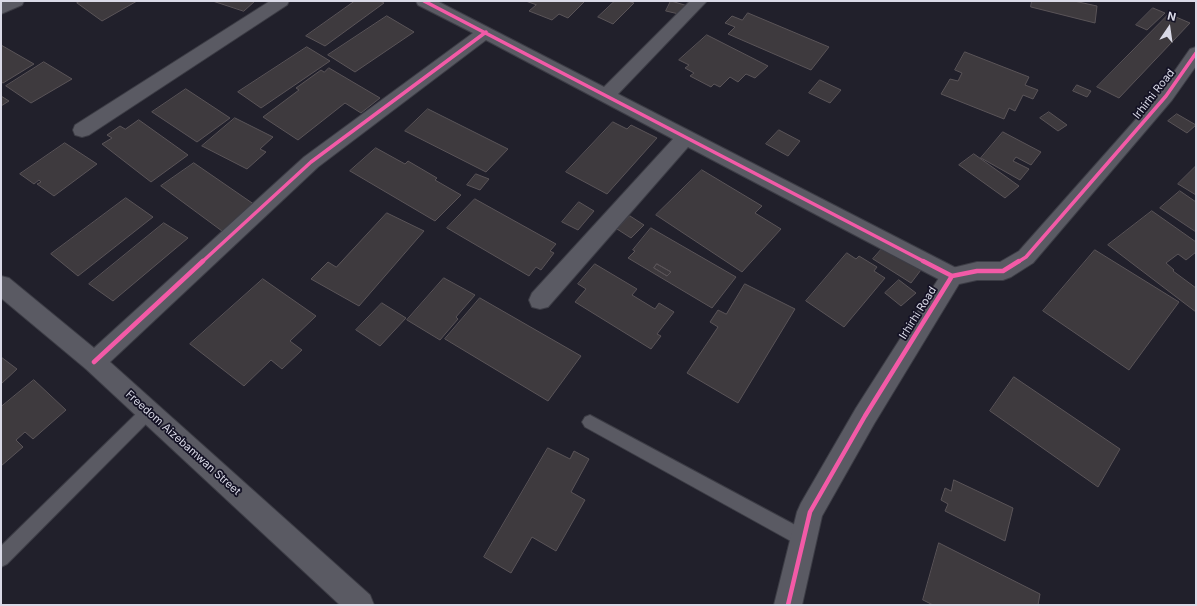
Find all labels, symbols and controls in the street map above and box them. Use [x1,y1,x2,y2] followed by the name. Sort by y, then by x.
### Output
[1149,8,1189,48] north arrow
[1166,9,1177,24] text: N
[1130,66,1178,122] street label: Irhirhi Road
[897,284,939,342] street label: Irhirhi Road
[123,388,243,498] street label: Freedom Aizebamwan Street

